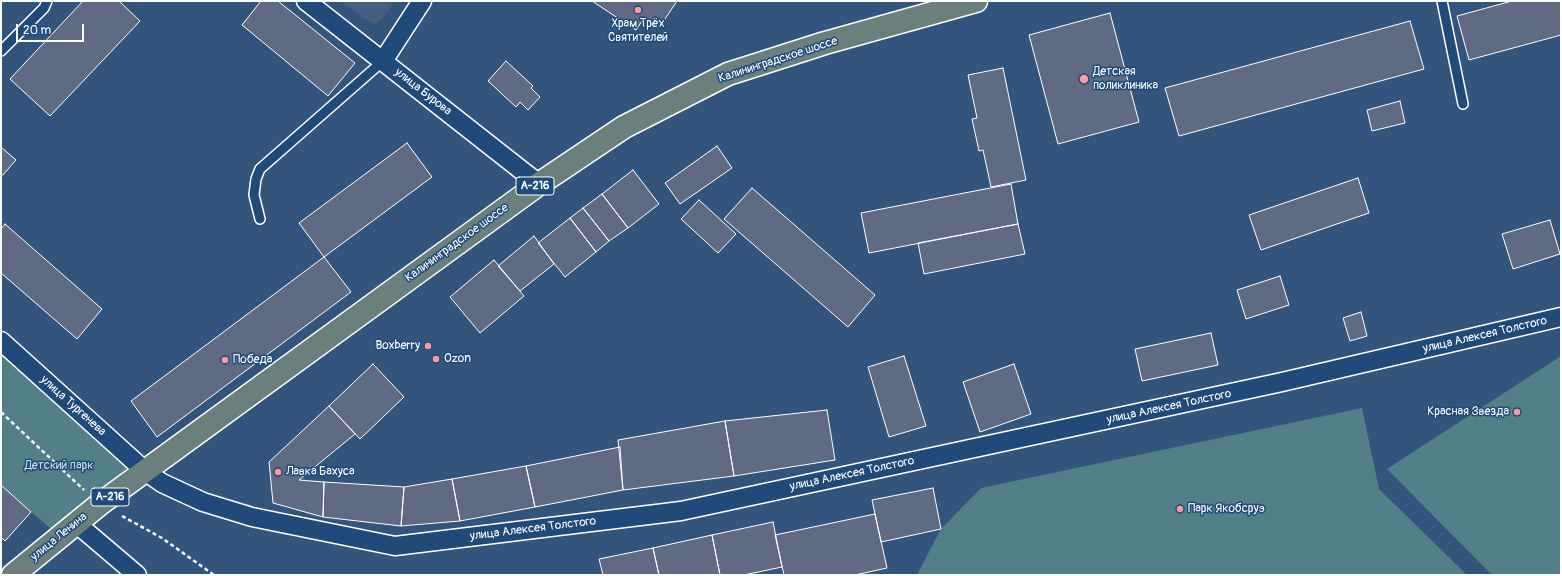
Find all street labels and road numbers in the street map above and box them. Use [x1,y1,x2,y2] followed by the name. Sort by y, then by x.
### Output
[717,34,839,86] street label: Калининградское шоссе
[392,65,454,119] street label: улица Бурова
[516,177,554,195] road number: А-216
[402,201,512,285] street label: Калининградское шоссе
[1421,314,1549,356] street label: улица Алексея Толстого
[37,373,109,439] street label: улица Тургенева
[1105,387,1233,427] street label: улица Алексея Толстого
[788,454,916,494] street label: улица Алексея Толстого
[91,488,129,506] road number: А-216
[28,510,90,564] street label: улица Ленина
[469,514,597,544] street label: улица Алексея Толстого

